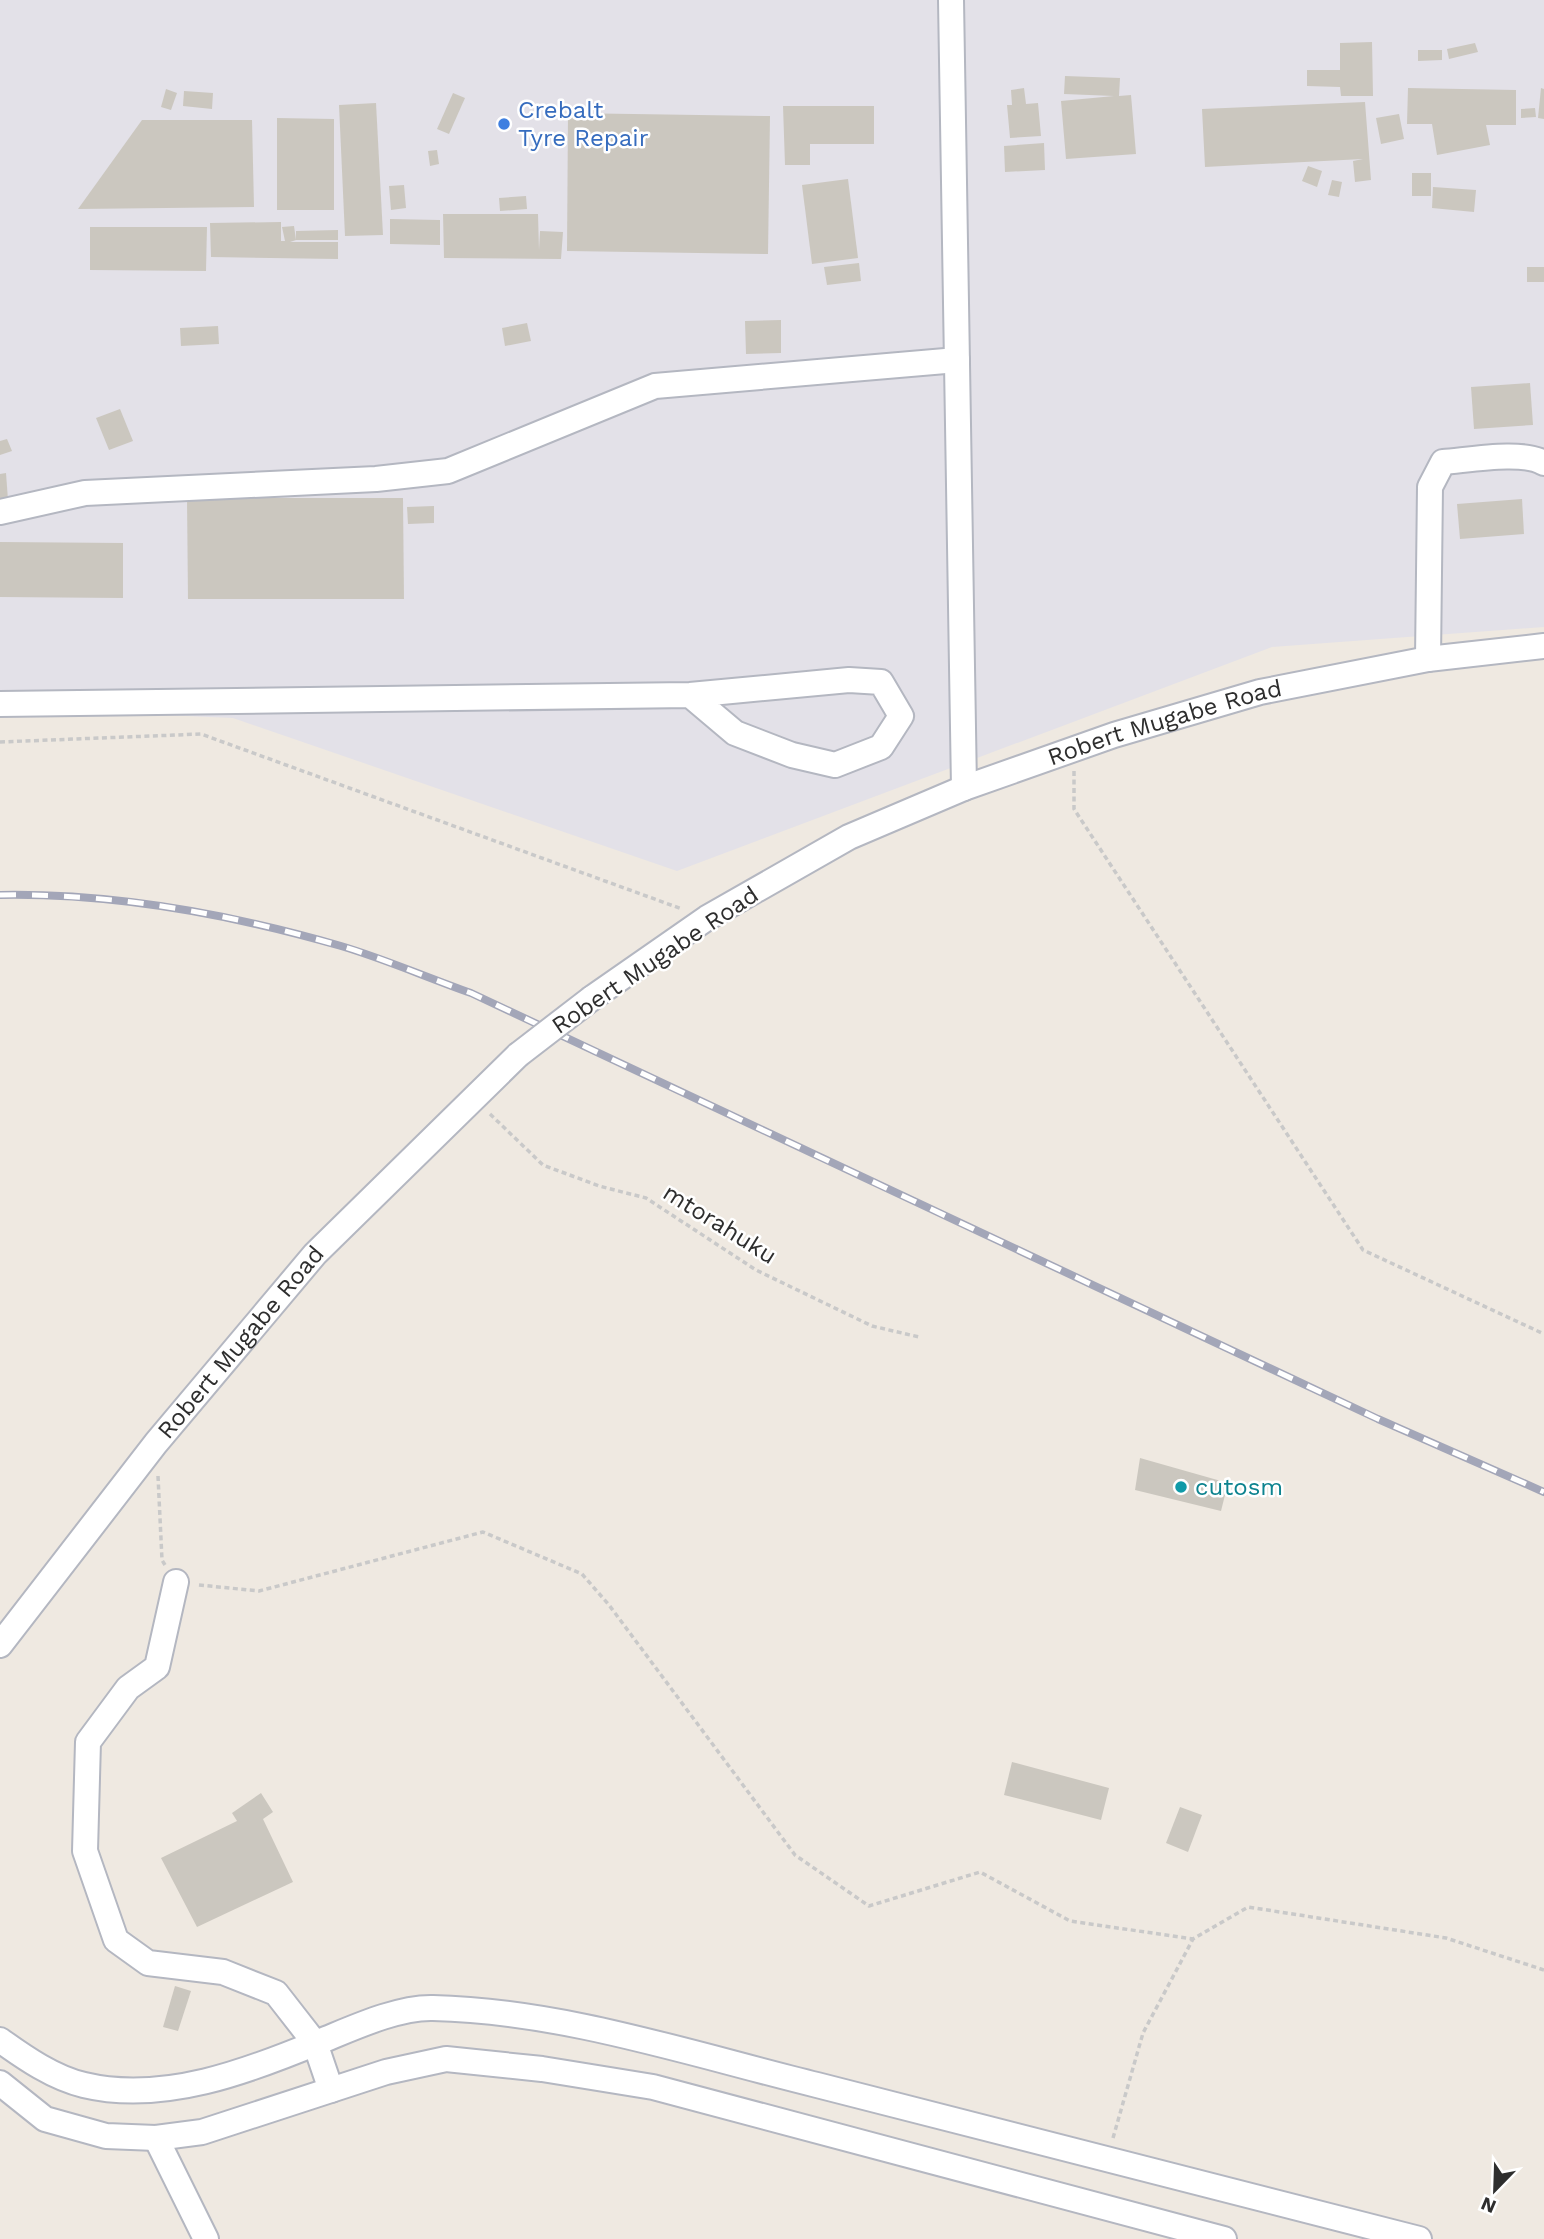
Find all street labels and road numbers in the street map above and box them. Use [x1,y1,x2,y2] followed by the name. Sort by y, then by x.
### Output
[1044,674,1284,771] street label: Robert Mugabe Road
[546,880,764,1040] street label: Robert Mugabe Road
[658,1178,782,1270] street label: mtorahuku
[152,1240,330,1444] street label: Robert Mugabe Road

